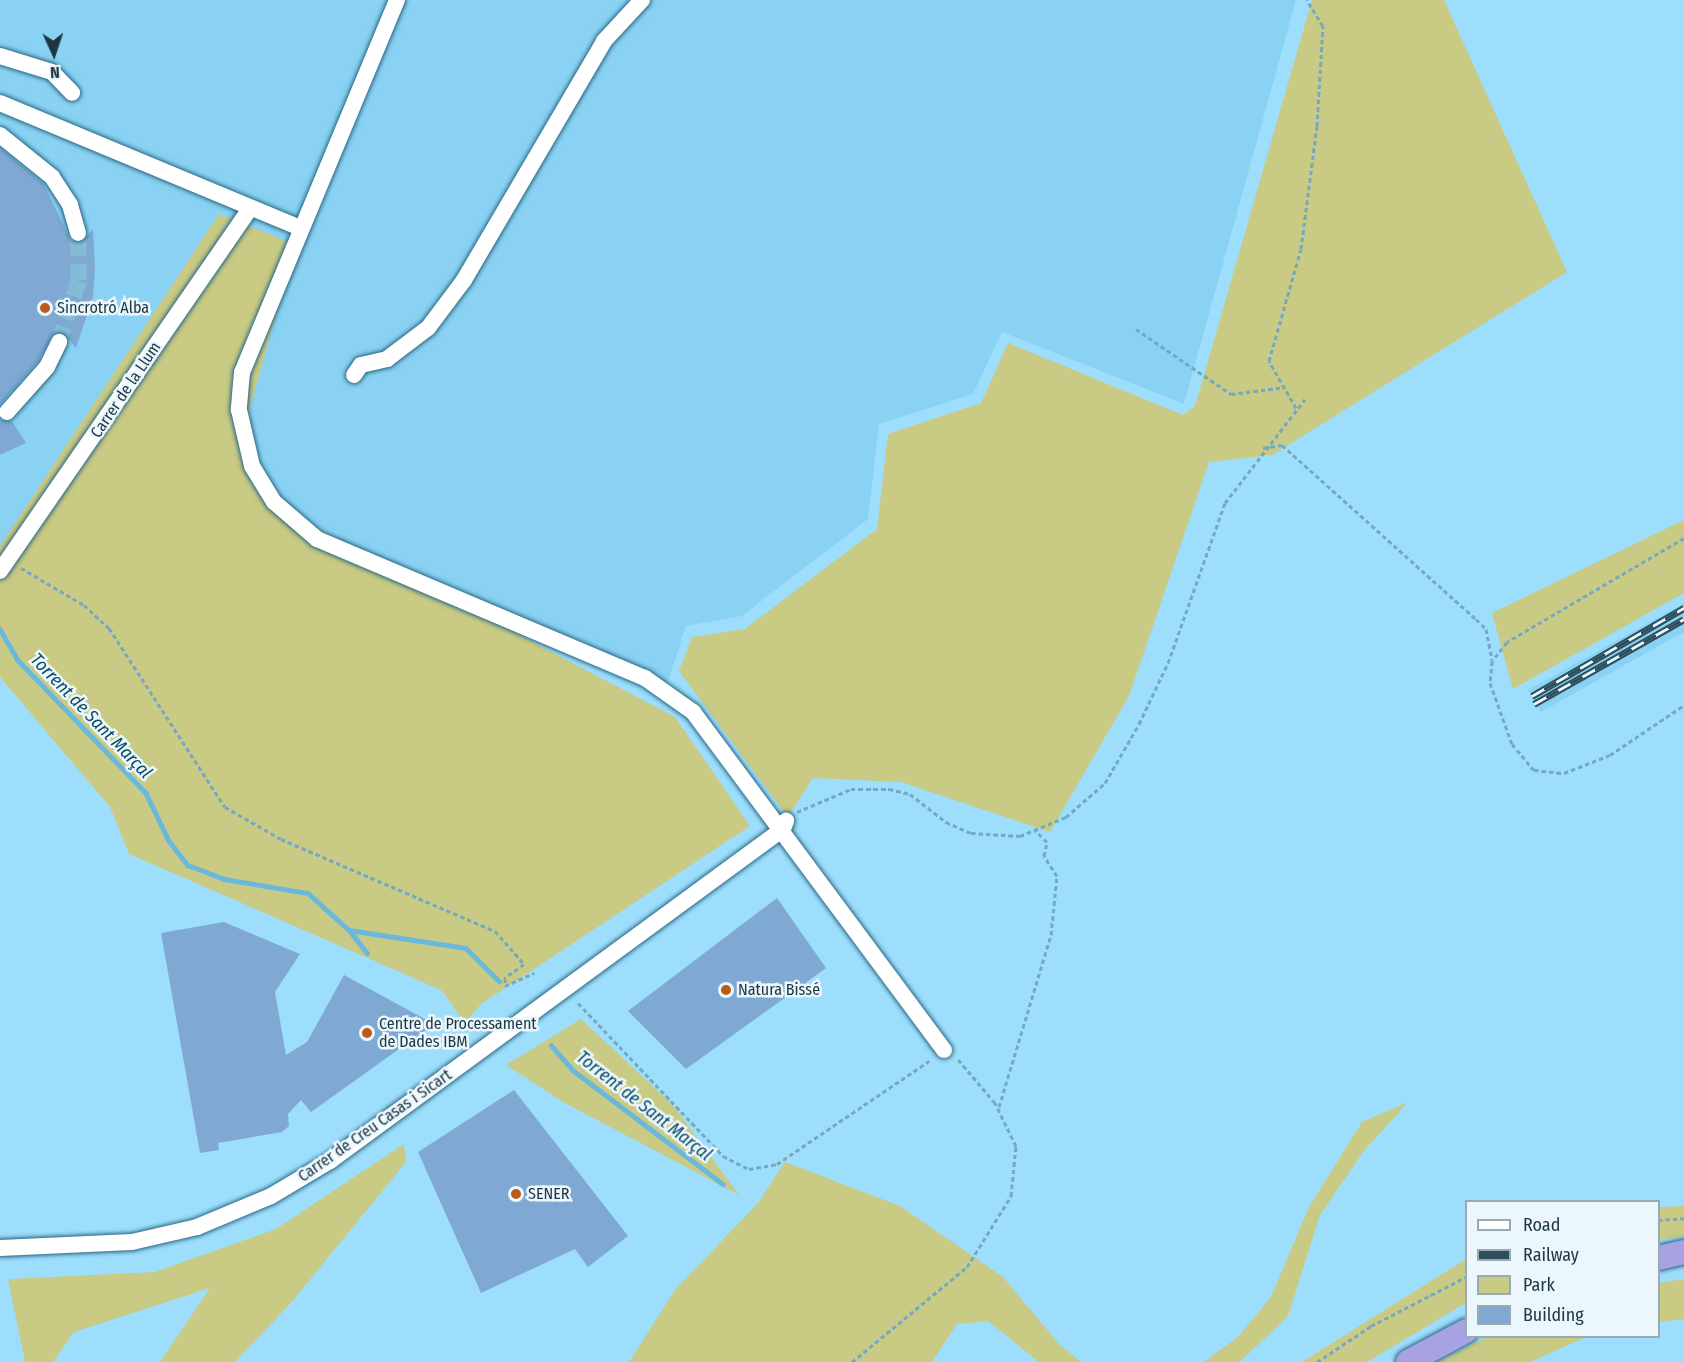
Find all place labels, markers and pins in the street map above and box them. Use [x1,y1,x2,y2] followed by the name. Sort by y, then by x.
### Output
[57,298,149,318] place label: Sincrotró Alba
[38,301,52,315] marker: Sincrotró Alba
[738,980,820,1000] place label: Natura Bissé
[719,983,733,997] marker: Natura Bissé
[379,1014,537,1052] place label: Centre de Processament de Dades IBM
[360,1026,374,1040] marker: Centre de Processament de Dades IBM
[528,1184,569,1204] place label: SENER
[509,1187,523,1201] marker: SENER

